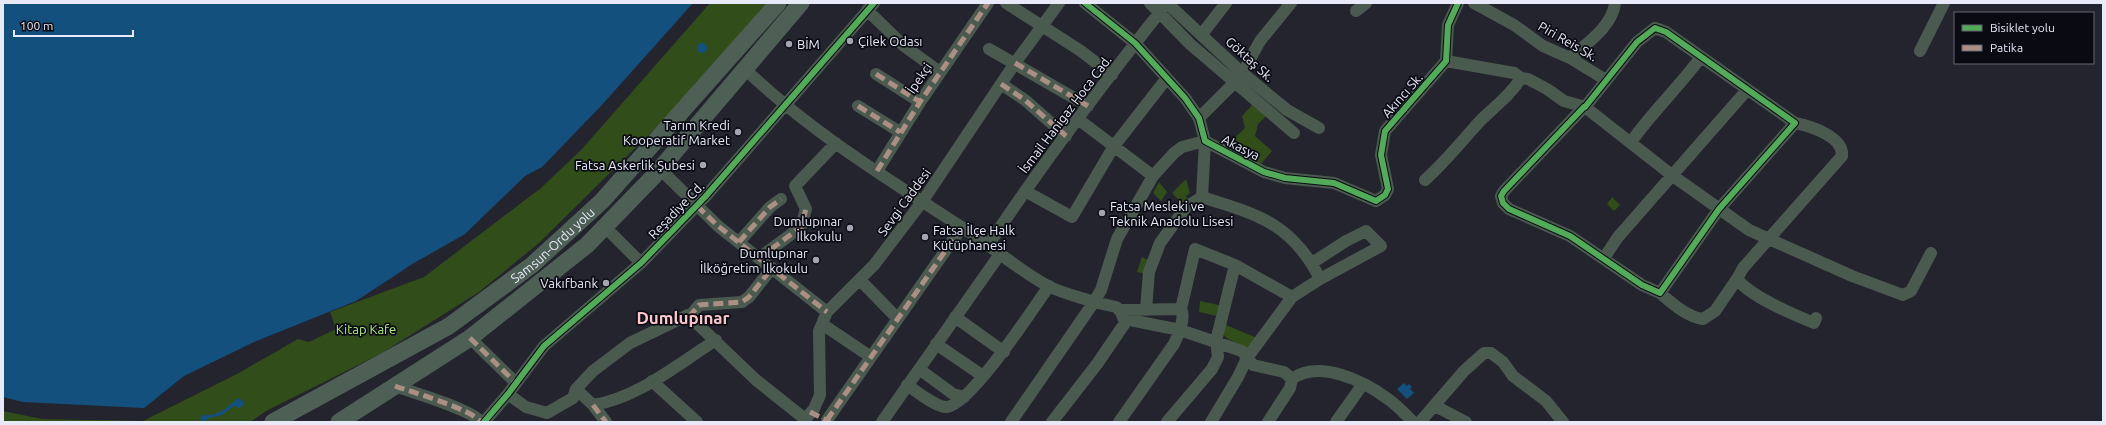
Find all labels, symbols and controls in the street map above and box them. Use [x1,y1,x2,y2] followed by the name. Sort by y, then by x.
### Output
[14,12,133,38] scale bar
[1954,12,2094,64] legend
[20,19,53,32] text: 100 m
[1536,19,1600,63] street label: Piri Reis Sk.
[1990,21,2055,34] text: Bisiklet yolu
[858,34,922,48] place label: Çilek Odası
[1223,34,1277,84] street label: Göktaş Sk.
[797,36,820,51] place label: BİM
[845,36,855,46] marker: Çilek Odası
[784,39,794,49] marker: BİM
[1990,41,2023,54] text: Patika
[1015,52,1114,176] street label: İsmail Hanigaz Hoca Cad.
[903,60,934,96] street label: İpekçi
[1379,70,1425,120] street label: Akıncı Sk.
[623,118,730,147] place label: Tarım Kredi Kooperatif Market
[733,127,743,137] marker: Tarım Kredi Kooperatif Market
[1220,132,1262,162] street label: Akasya
[575,158,695,172] place label: Fatsa Askerlik Şubesi
[698,160,708,170] marker: Fatsa Askerlik Şubesi
[875,166,933,238] street label: Sevgi Caddesi
[645,179,707,241] street label: Reşadiye Cd.
[1110,199,1233,228] place label: Fatsa Mesleki ve Teknik Anadolu Lisesi
[508,205,597,285] street label: Samsun-Ordu yolu
[1097,208,1107,218] marker: Fatsa Mesleki ve Teknik Anadolu Lisesi
[774,214,842,243] place label: Dumlupınar İlkokulu
[933,222,1015,252] place label: Fatsa İlçe Halk Kütüphanesi
[845,223,855,233] marker: Dumlupınar İlkokulu
[920,232,930,242] marker: Fatsa İlçe Halk Kütüphanesi
[700,246,808,275] place label: Dumlupınar İlköğretim İlkokulu
[811,255,821,265] marker: Dumlupınar İlköğretim İlkokulu
[540,276,598,290] place label: Vakıfbank
[601,278,611,288] marker: Vakıfbank
[636,308,730,327] district label: Dumlupınar
[336,322,396,336] park label: Kitap Kafe

